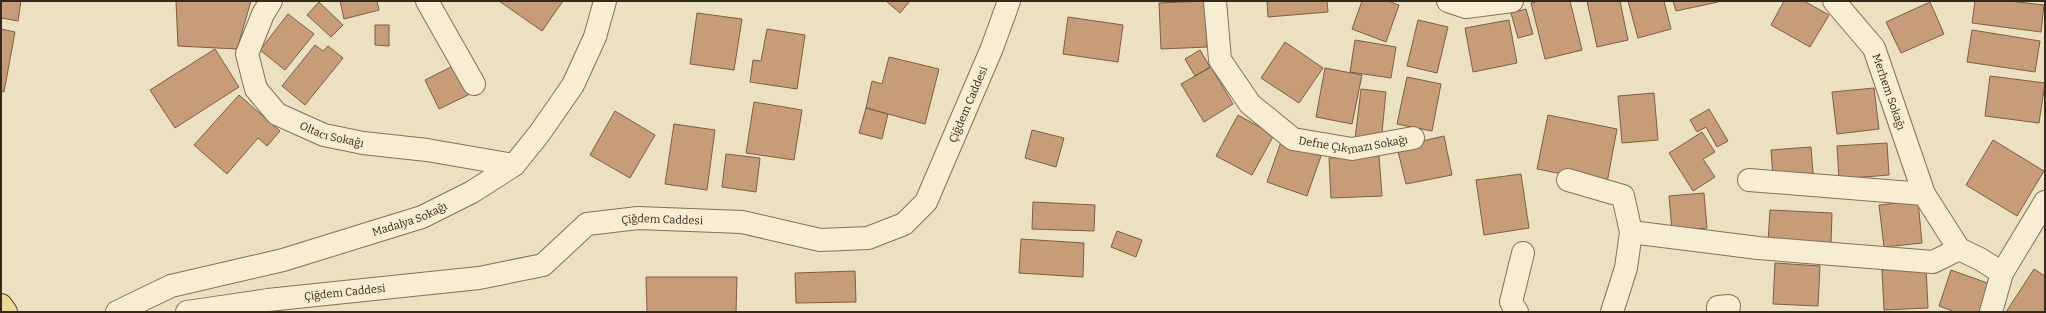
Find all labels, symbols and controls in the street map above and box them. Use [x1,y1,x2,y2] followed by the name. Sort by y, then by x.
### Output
[1870,52,1908,132] street label: Merhem Sokağı
[946,63,990,145] street label: Çiğdem Caddesi
[298,119,366,150] street label: Oltacı Sokağı
[1298,132,1409,156] street label: Defne Çıkmazı Sokağı
[370,199,450,239] street label: Madalya Sokağı
[621,211,704,227] street label: Çiğdem Caddesi
[303,281,387,303] street label: Çiğdem Caddesi

